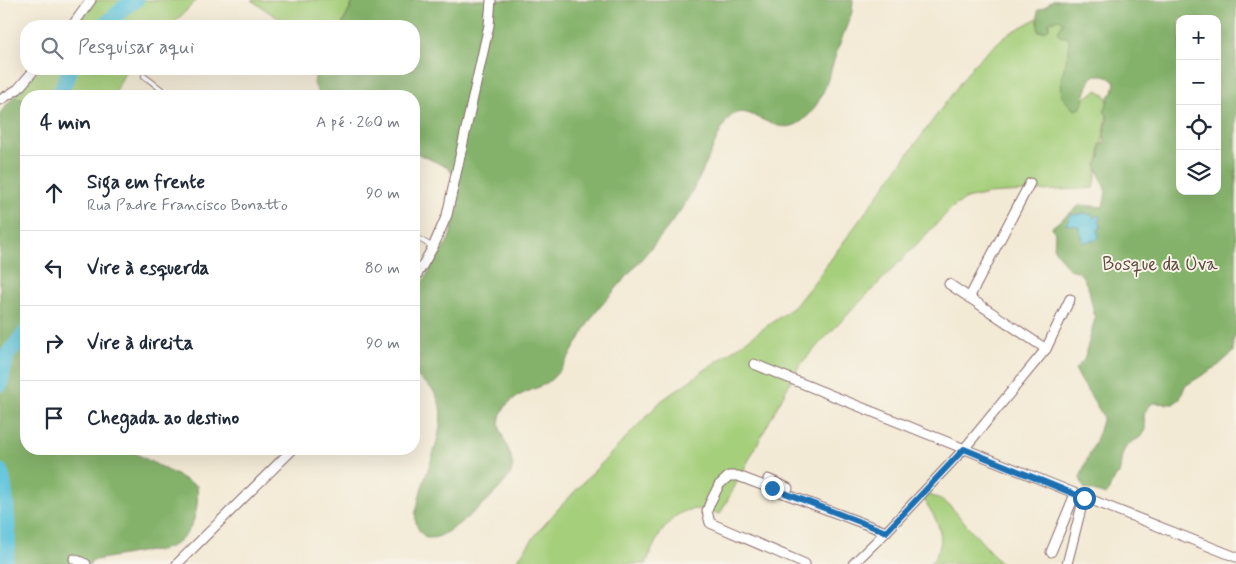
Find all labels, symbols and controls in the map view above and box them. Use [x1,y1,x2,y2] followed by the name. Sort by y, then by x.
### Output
[1176,15,1221,195] map controls
[1176,15,1221,60] button: +
[20,20,420,75] search box
[38,34,66,62] icon: search
[78,35,194,60] text: Pesquisar aqui
[1176,60,1221,105] button: −
[1176,105,1221,150] button: locate
[40,109,91,137] text: 4 min
[316,112,400,133] text: A pé · 260 m
[1176,150,1221,195] button: layers
[87,170,205,195] text: Siga em frente
[40,179,68,207] icon: ahead
[366,183,400,204] text: 90 m
[87,195,288,216] text: Rua Padre Francisco Bonatto
[1102,252,1218,277] park label: Bosque da Uva
[40,254,68,282] icon: left
[87,256,209,281] text: Vire à esquerda
[365,258,400,279] text: 80 m
[40,329,68,357] icon: right
[87,331,193,356] text: Vire à direita
[366,333,400,354] text: 90 m
[40,404,68,432] icon: arrive
[87,406,239,431] text: Chegada ao destino
[761,477,784,500] route end
[1073,487,1096,510] route start

